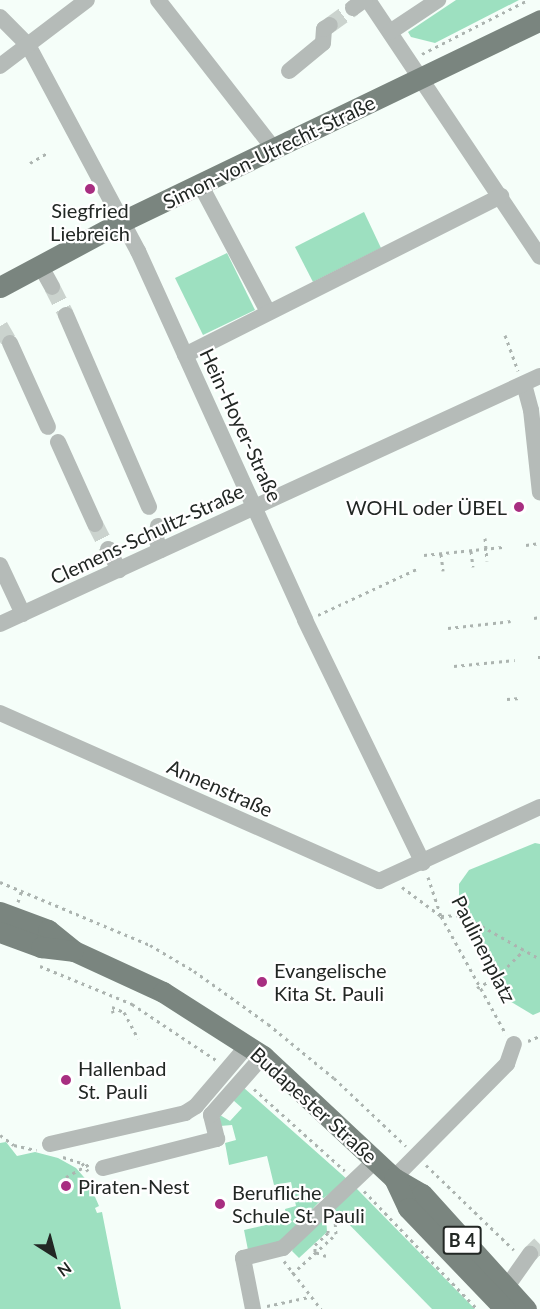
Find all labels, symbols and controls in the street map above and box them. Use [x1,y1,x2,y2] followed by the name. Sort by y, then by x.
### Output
[159,90,379,214] street label: Simon-von-Utrecht-Straße
[83,182,97,196] marker: Siegfried Liebreich
[50,198,130,245] place label: Siegfried Liebreich
[195,344,287,506] street label: Hein-Hoyer-Straße
[47,479,247,589] street label: Clemens-Schultz-Straße
[345,495,507,519] place label: WOHL oder ÜBEL
[512,500,526,514] marker: WOHL oder ÜBEL
[164,754,276,822] street label: Annenstraße
[447,891,521,1007] street label: Paulinenplatz
[274,958,387,1005] place label: Evangelische Kita St. Pauli
[255,975,269,989] marker: Evangelische Kita St. Pauli
[246,1042,382,1168] street label: Budapester Straße
[78,1056,166,1103] place label: Hallenbad St. Pauli
[59,1073,73,1087] marker: Hallenbad St. Pauli
[78,1174,189,1198] place label: Piraten-Nest
[59,1179,73,1193] marker: Piraten-Nest
[232,1180,365,1227] place label: Berufliche Schule St. Pauli
[213,1197,227,1211] marker: Berufliche Schule St. Pauli
[24,1225,84,1285] north arrow
[442,1225,482,1255] road number: B 4
[54,1259,75,1281] text: N

